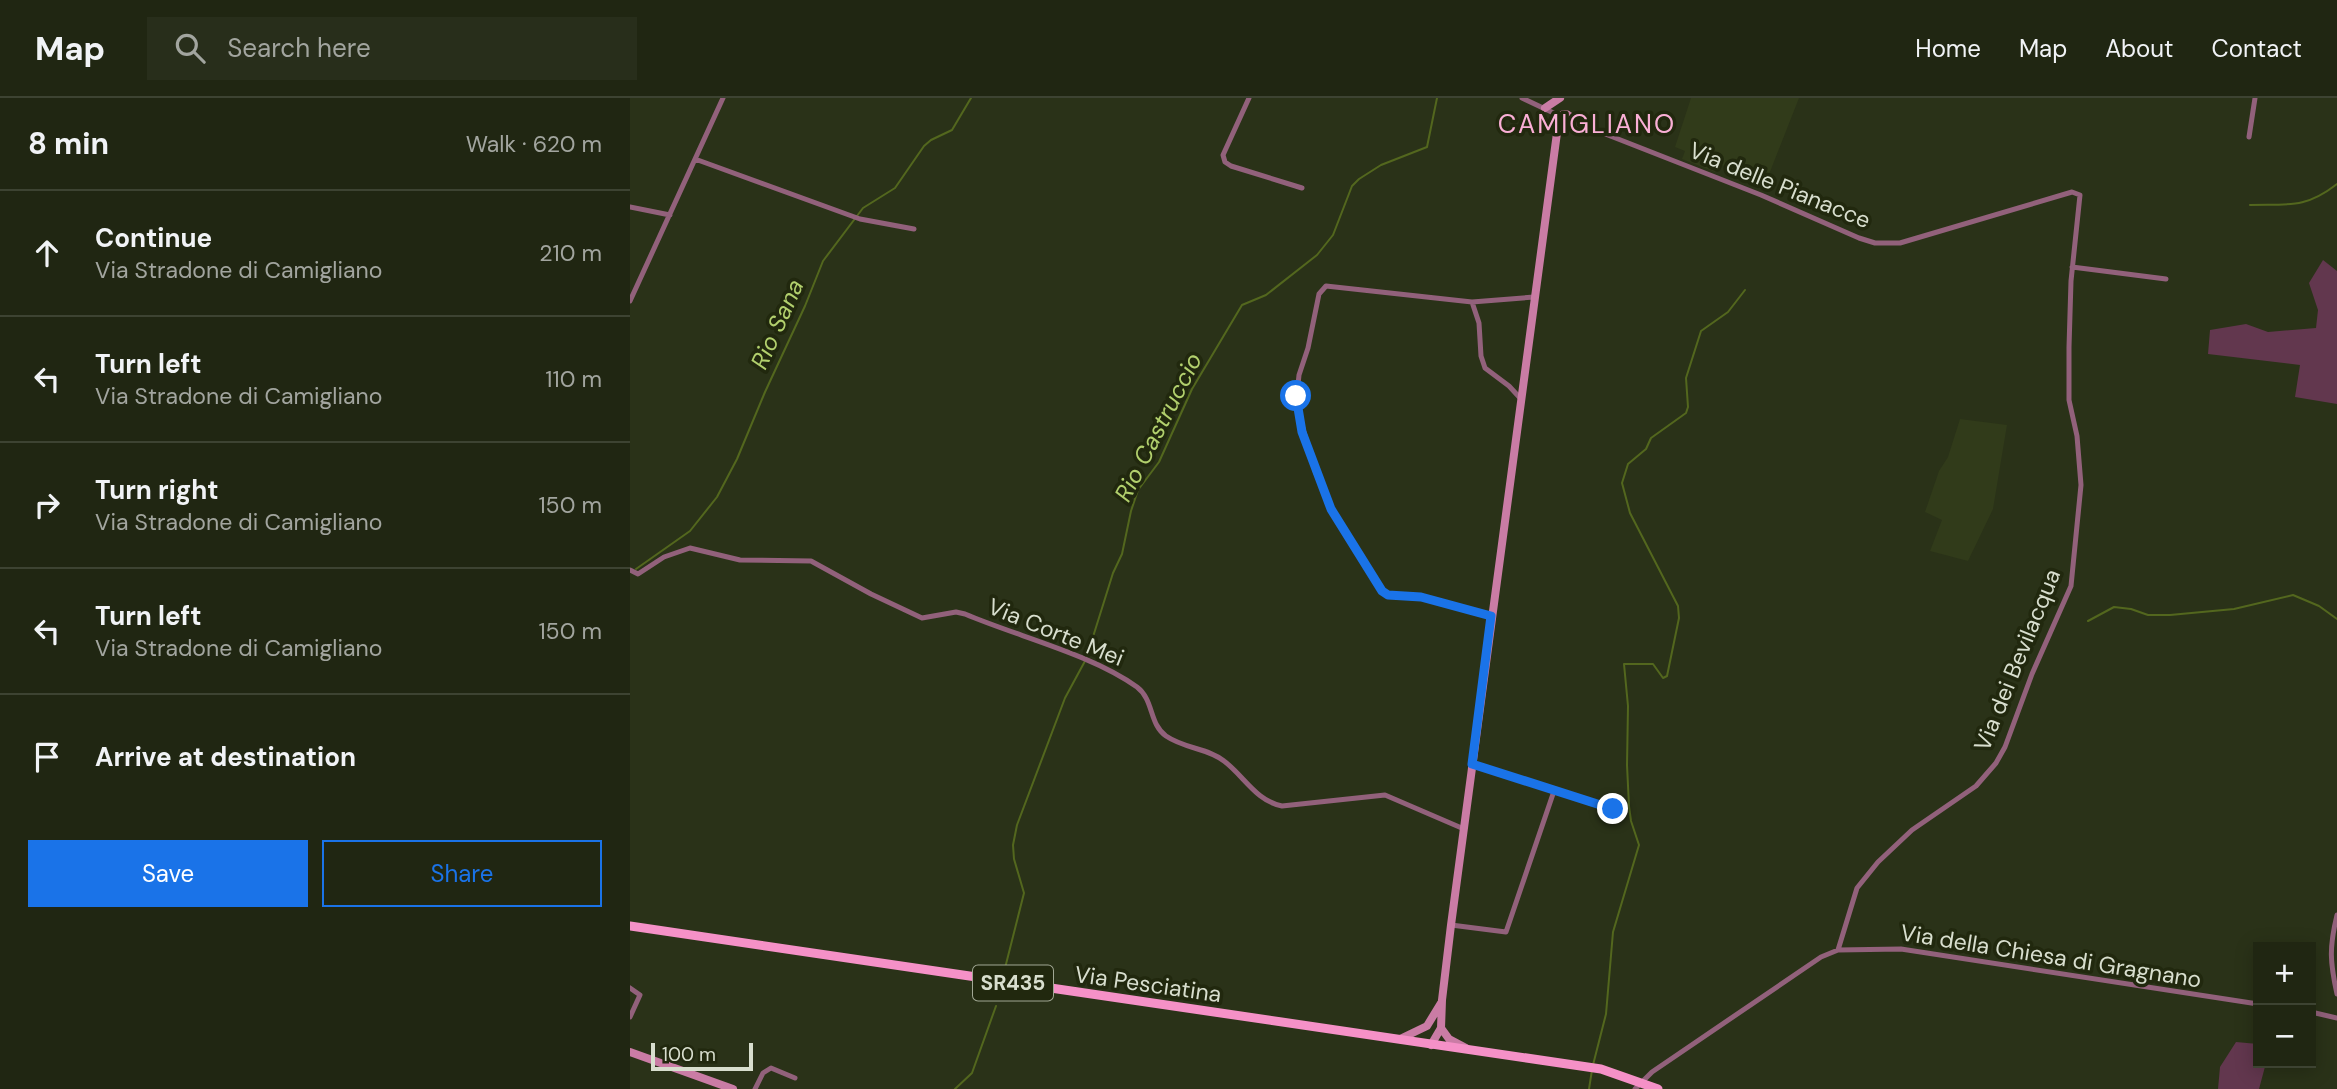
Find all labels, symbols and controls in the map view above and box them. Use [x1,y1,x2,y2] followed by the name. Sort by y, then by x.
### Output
[147,17,637,80] search box
[35,27,105,70] text: Map
[171,29,209,67] icon: search
[227,31,371,65] text: Search here
[1915,33,1981,64] text: Home
[2019,33,2067,64] text: Map
[2105,33,2174,64] text: About
[2212,33,2302,64] text: Contact
[1498,107,1676,141] district label: CAMIGLIANO
[28,124,109,163] text: 8 min
[466,129,602,159] text: Walk · 620 m
[1685,135,1875,235] street label: Via delle Pianacce
[95,221,212,255] text: Continue
[28,234,66,272] icon: ahead
[539,238,602,268] text: 210 m
[95,255,382,285] text: Via Stradone di Camigliano
[743,274,811,374] water label: Rio Sana
[95,347,202,381] text: Turn left
[1107,347,1209,507] water label: Rio Castruccio
[28,360,66,398] icon: left
[545,364,602,394] text: 110 m
[1280,380,1311,411] route start
[95,381,382,411] text: Via Stradone di Camigliano
[95,473,219,507] text: Turn right
[28,486,66,524] icon: right
[538,490,602,520] text: 150 m
[95,507,382,537] text: Via Stradone di Camigliano
[1967,565,2067,755] street label: Via dei Bevilacqua
[984,591,1128,673] street label: Via Corte Mei
[95,599,202,633] text: Turn left
[28,612,66,650] icon: left
[538,616,602,646] text: 150 m
[95,633,382,663] text: Via Stradone di Camigliano
[28,738,66,776] icon: arrive
[95,740,356,774] text: Arrive at destination
[1597,793,1628,824] route end
[28,840,308,907] button: Save
[322,840,602,907] button: Share
[1898,917,2204,995] street label: Via della Chiesa di Gragnano
[2253,942,2316,1068] map controls
[2253,942,2316,1005] button: +
[1073,959,1223,1009] street label: Via Pesciatina
[973,966,1053,1001] road number: SR435
[2253,1005,2316,1068] button: −
[651,1040,752,1072] scale bar
[662,1042,716,1067] text: 100 m

